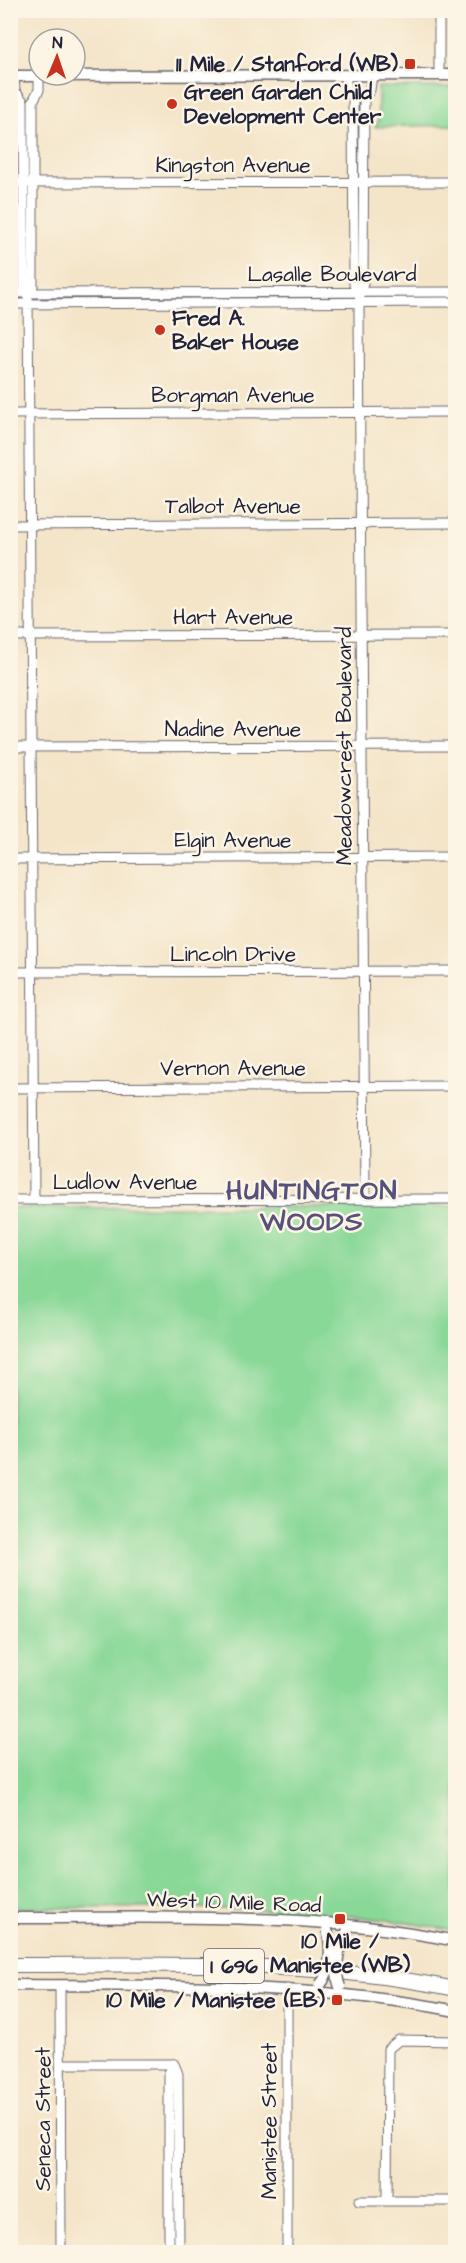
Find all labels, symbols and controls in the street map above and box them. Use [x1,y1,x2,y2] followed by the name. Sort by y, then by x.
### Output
[27,27,87,87] north arrow
[52,32,63,54] text: N
[176,50,399,79] place label: 11 Mile / Stanford (WB)
[403,57,417,71] marker: 11 Mile / Stanford (WB)
[184,78,382,132] place label: Green Garden Child Development Center
[165,97,179,111] marker: Green Garden Child Development Center
[155,151,311,182] street label: Kingston Avenue
[248,260,417,289] street label: Lasalle Boulevard
[172,304,300,357] place label: Fred A. Baker House
[153,323,167,337] marker: Fred A. Baker House
[151,381,315,412] street label: Borgman Avenue
[165,492,301,521] street label: Talbot Avenue
[173,603,293,632] street label: Hart Avenue
[330,626,359,865] street label: Meadowcrest Boulevard
[165,715,301,744] street label: Nadine Avenue
[175,826,291,857] street label: Elgin Avenue
[170,940,296,969] street label: Lincoln Drive
[160,1054,306,1083] street label: Vernon Avenue
[53,1168,197,1197] street label: Ludlow Avenue
[226,1172,398,1241] district label: HUNTINGTON WOODS
[146,1885,322,1920] street label: West 10 Mile Road
[333,1912,347,1926] marker: 10 Mile / Manistee (WB)
[270,1927,411,1980] place label: 10 Mile / Manistee (WB)
[204,1949,264,1983] road number: I 696
[106,1986,326,2015] place label: 10 Mile / Manistee (EB)
[330,1993,344,2007] marker: 10 Mile / Manistee (EB)
[255,2042,284,2199] street label: Manistee Street
[29,2047,58,2191] street label: Seneca Street

